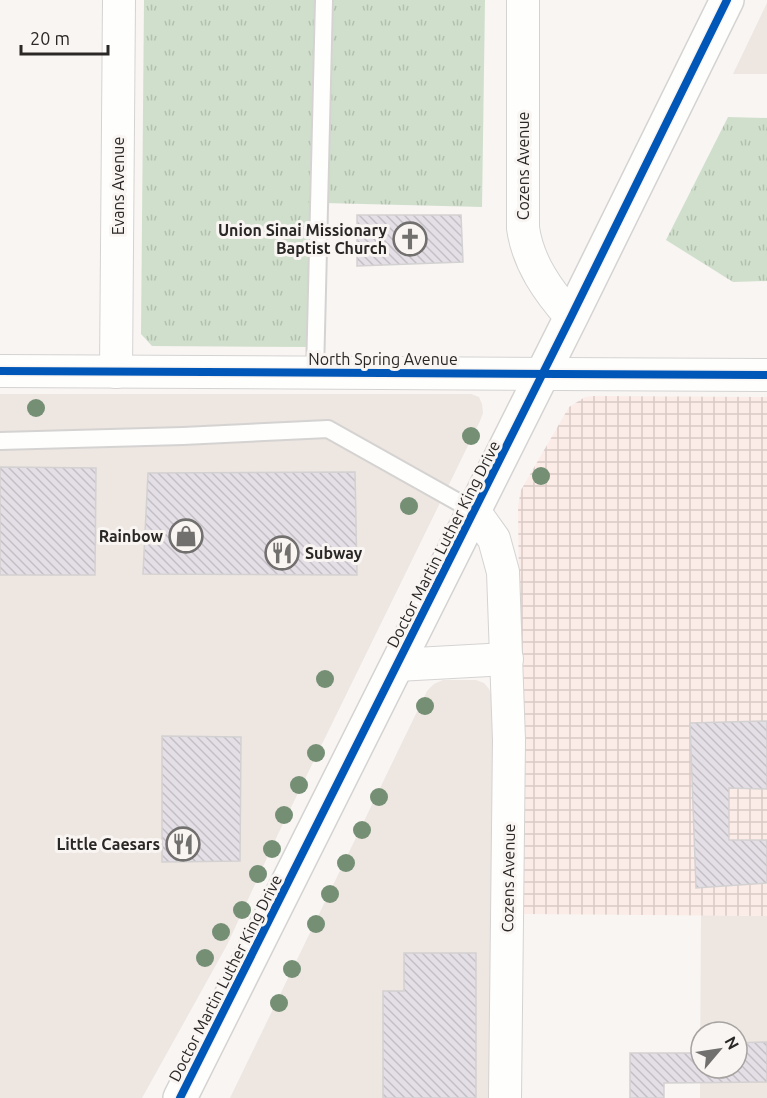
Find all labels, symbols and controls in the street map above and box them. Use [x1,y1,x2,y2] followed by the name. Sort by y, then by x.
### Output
[21,18,108,56] scale bar
[30,28,70,48] text: 20 m
[514,112,532,220] street label: Cozens Avenue
[109,137,127,235] street label: Evans Avenue
[218,221,387,257] place label: Union Sinai Missionary Baptist Church
[392,221,428,257] church icon: Union Sinai Missionary Baptist Church
[308,350,458,368] street label: North Spring Avenue
[383,438,503,650] street label: Doctor Martin Luther King Drive
[168,518,204,554] shop icon: Rainbow
[99,527,163,545] place label: Rainbow
[264,535,300,571] restaurant icon: Subway
[305,544,363,562] place label: Subway
[498,823,518,933] street label: Cozens Avenue
[165,826,201,862] restaurant icon: Little Caesars
[56,835,160,853] place label: Little Caesars
[165,872,285,1084] street label: Doctor Martin Luther King Drive
[689,1020,749,1080] north arrow
[721,1033,743,1052] text: N

